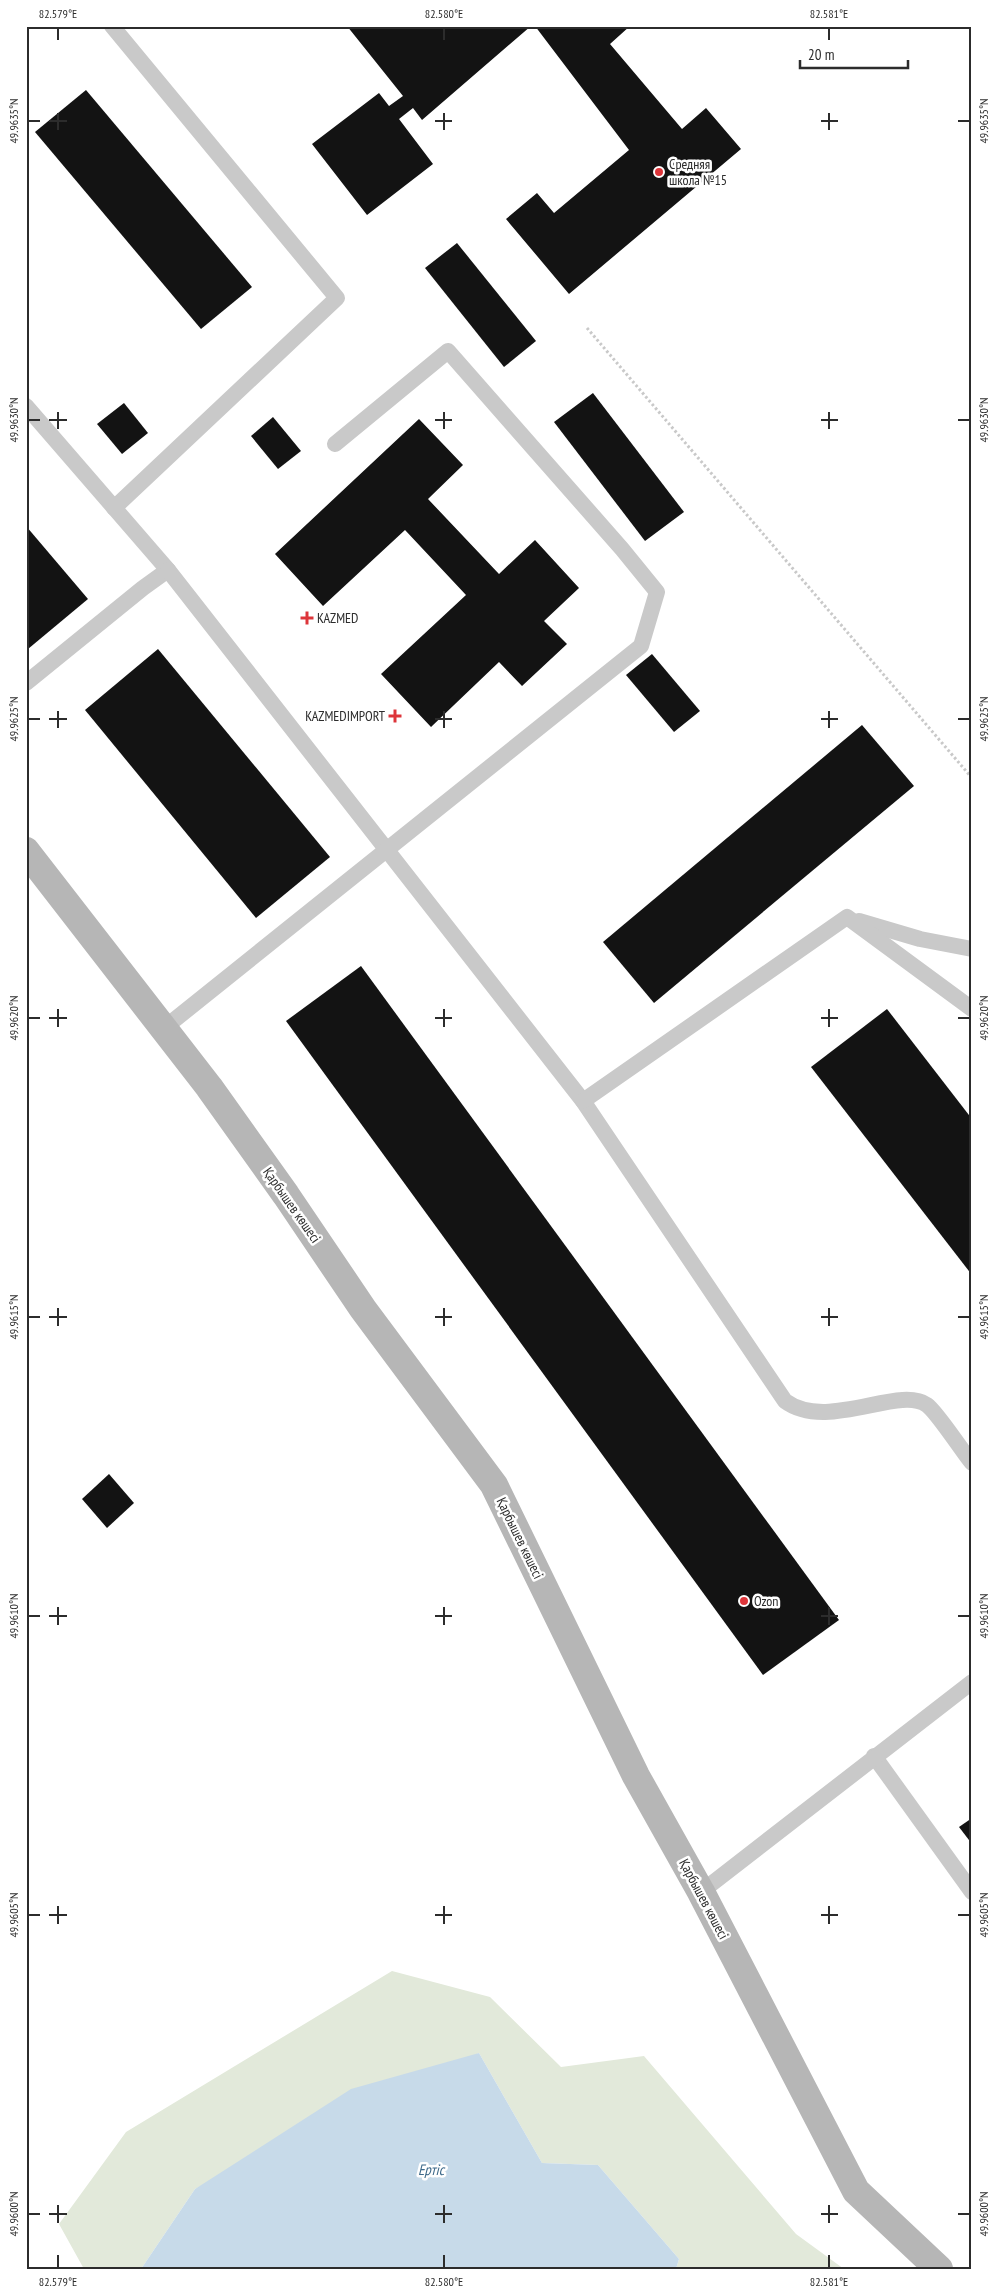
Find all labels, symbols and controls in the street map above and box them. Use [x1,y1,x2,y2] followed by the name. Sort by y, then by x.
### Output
[39,6,77,21] text: 82.579°E
[425,6,463,21] text: 82.580°E
[810,6,848,21] text: 82.581°E
[800,38,908,70] scale bar
[808,45,834,64] text: 20 m
[6,98,21,144] text: 49.9635°N
[976,98,991,144] text: 49.9635°N
[669,155,727,189] place label: Средняя школа №15
[653,166,665,178] marker: Средняя школа №15
[6,397,21,443] text: 49.9630°N
[976,397,991,443] text: 49.9630°N
[317,609,358,627] place label: KAZMED
[301,612,313,624] marker: KAZMED
[6,696,21,742] text: 49.9625°N
[976,696,991,742] text: 49.9625°N
[305,707,386,725] place label: KAZMEDIMPORT
[389,710,401,722] marker: KAZMEDIMPORT
[6,995,21,1041] text: 49.9620°N
[976,995,991,1041] text: 49.9620°N
[259,1164,325,1246] street label: Қарбышев көшесі
[6,1294,21,1340] text: 49.9615°N
[976,1294,991,1340] text: 49.9615°N
[493,1494,547,1582] street label: Қарбышев көшесі
[754,1592,779,1610] place label: Ozon
[6,1593,21,1639] text: 49.9610°N
[976,1593,991,1639] text: 49.9610°N
[738,1595,750,1607] marker: Ozon
[675,1856,733,1942] street label: Қарбышев көшесі
[6,1892,21,1938] text: 49.9605°N
[976,1892,991,1938] text: 49.9605°N
[418,2160,446,2179] water label: Ертіс
[6,2191,21,2237] text: 49.9600°N
[976,2191,991,2237] text: 49.9600°N
[39,2274,77,2289] text: 82.579°E
[425,2274,463,2289] text: 82.580°E
[810,2274,848,2289] text: 82.581°E

